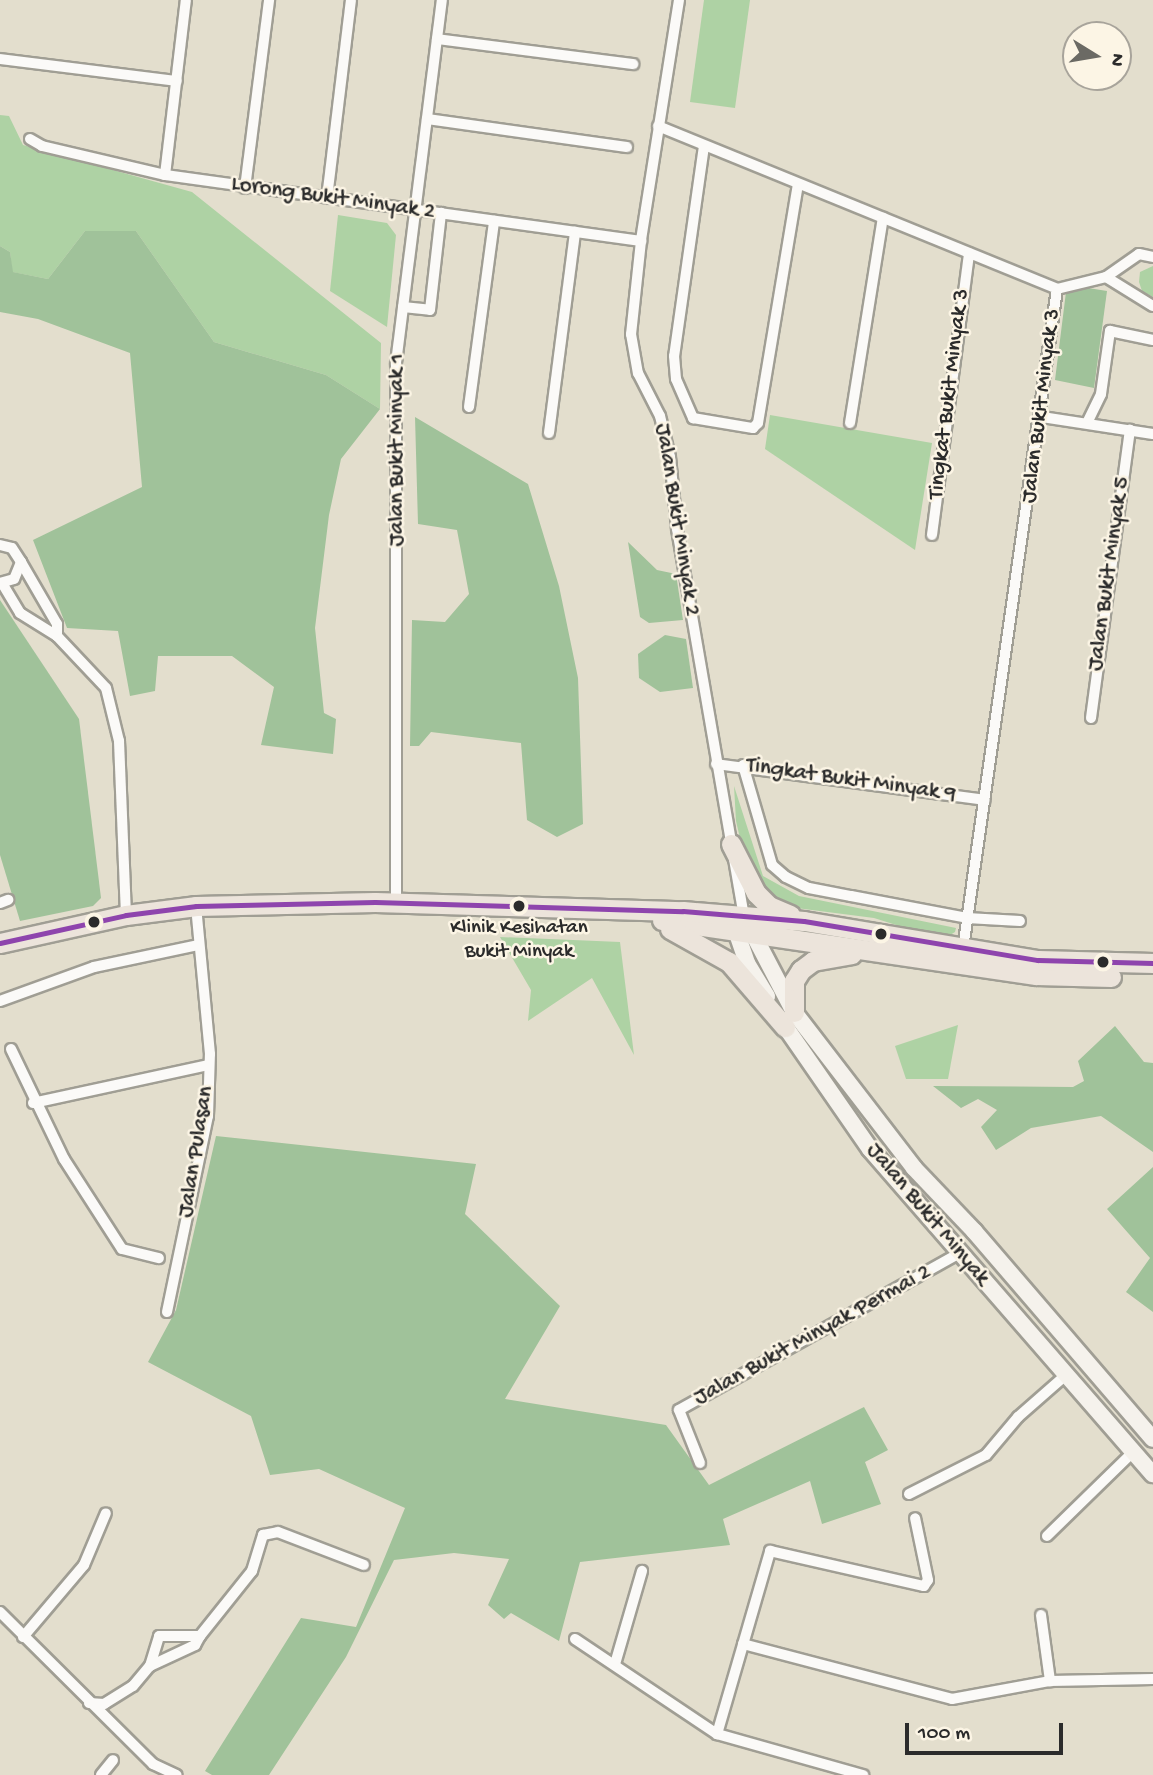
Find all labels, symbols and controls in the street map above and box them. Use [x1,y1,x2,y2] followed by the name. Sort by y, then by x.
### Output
[1062,21,1132,91] north arrow
[1104,51,1129,68] text: N
[229,171,437,227] street label: Lorong Bukit Minyak 2
[923,287,977,501] street label: Tingkat Bukit Minyak 3
[1016,307,1068,505] street label: Jalan Bukit Minyak 3
[384,354,412,546] street label: Jalan Bukit Minyak 1
[647,422,705,618] street label: Jalan Bukit Minyak 2
[1083,475,1137,673] street label: Jalan Bukit Minyak 5
[744,753,958,809] street label: Tingkat Bukit Minyak 9
[512,899,526,913] marker: Klinik Kesihatan Bukit Minyak
[87,915,101,929] unlabelled marker
[450,916,588,966] place label: Klinik Kesihatan Bukit Minyak
[874,927,888,941] unlabelled marker
[1096,955,1110,969] unlabelled marker
[173,1084,221,1220] street label: Jalan Pulasan
[859,1138,995,1292] street label: Jalan Bukit Minyak
[690,1259,936,1413] street label: Jalan Bukit Minyak Permai 2
[908,1708,1066,1752] scale bar
[918,1722,970,1747] text: 100 m

